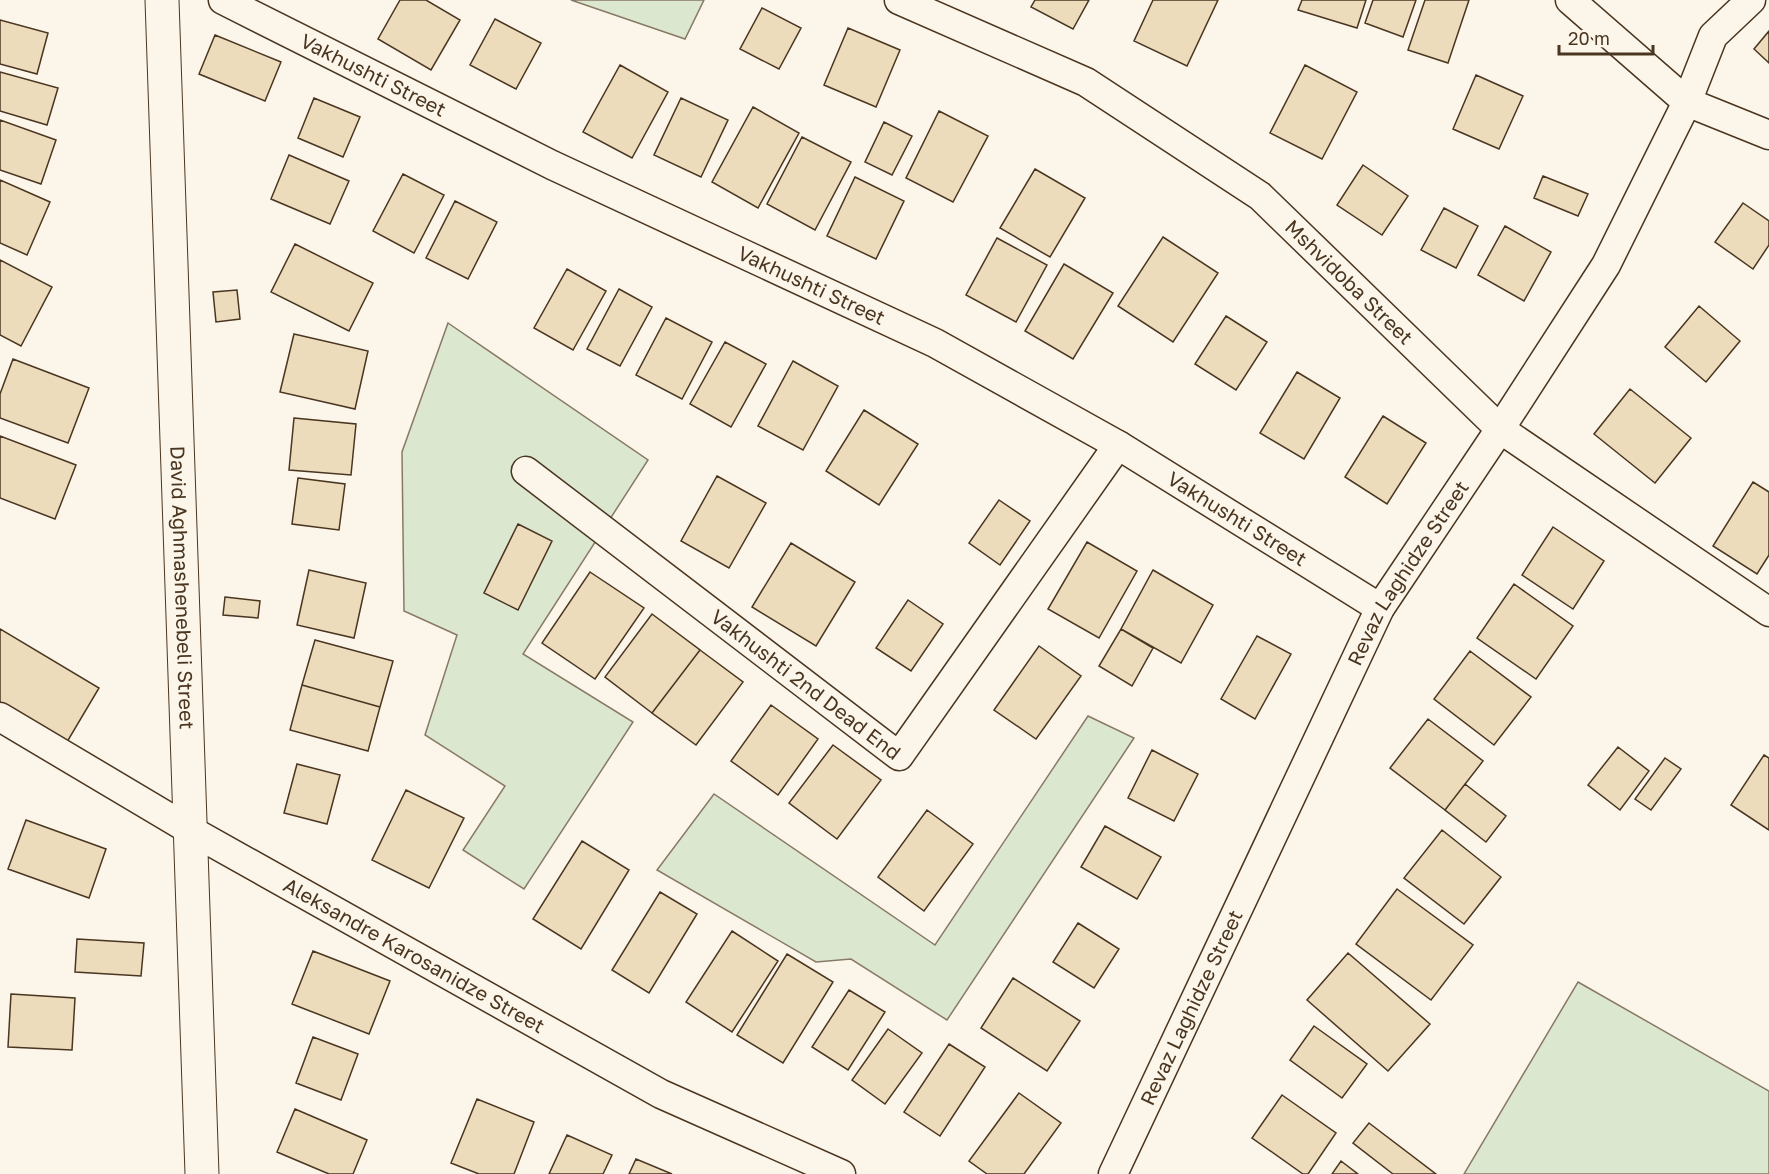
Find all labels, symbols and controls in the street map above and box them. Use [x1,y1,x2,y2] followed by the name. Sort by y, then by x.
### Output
[1559,18,1654,56] scale bar
[1568,27,1610,49] text: 20 m
[297,28,450,121] street label: Vakhushti Street
[1281,214,1418,349] street label: Mshvidoba Street
[734,240,889,329] street label: Vakhushti Street
[166,445,200,730] street label: David Aghmashenebeli Street
[1163,466,1312,570] street label: Vakhushti Street
[1342,476,1473,669] street label: Revaz Laghidze Street
[707,604,906,764] street label: Vakhushti 2nd Dead End
[280,872,549,1037] street label: Aleksandre Karosanidze Street
[1134,906,1247,1109] street label: Revaz Laghidze Street

